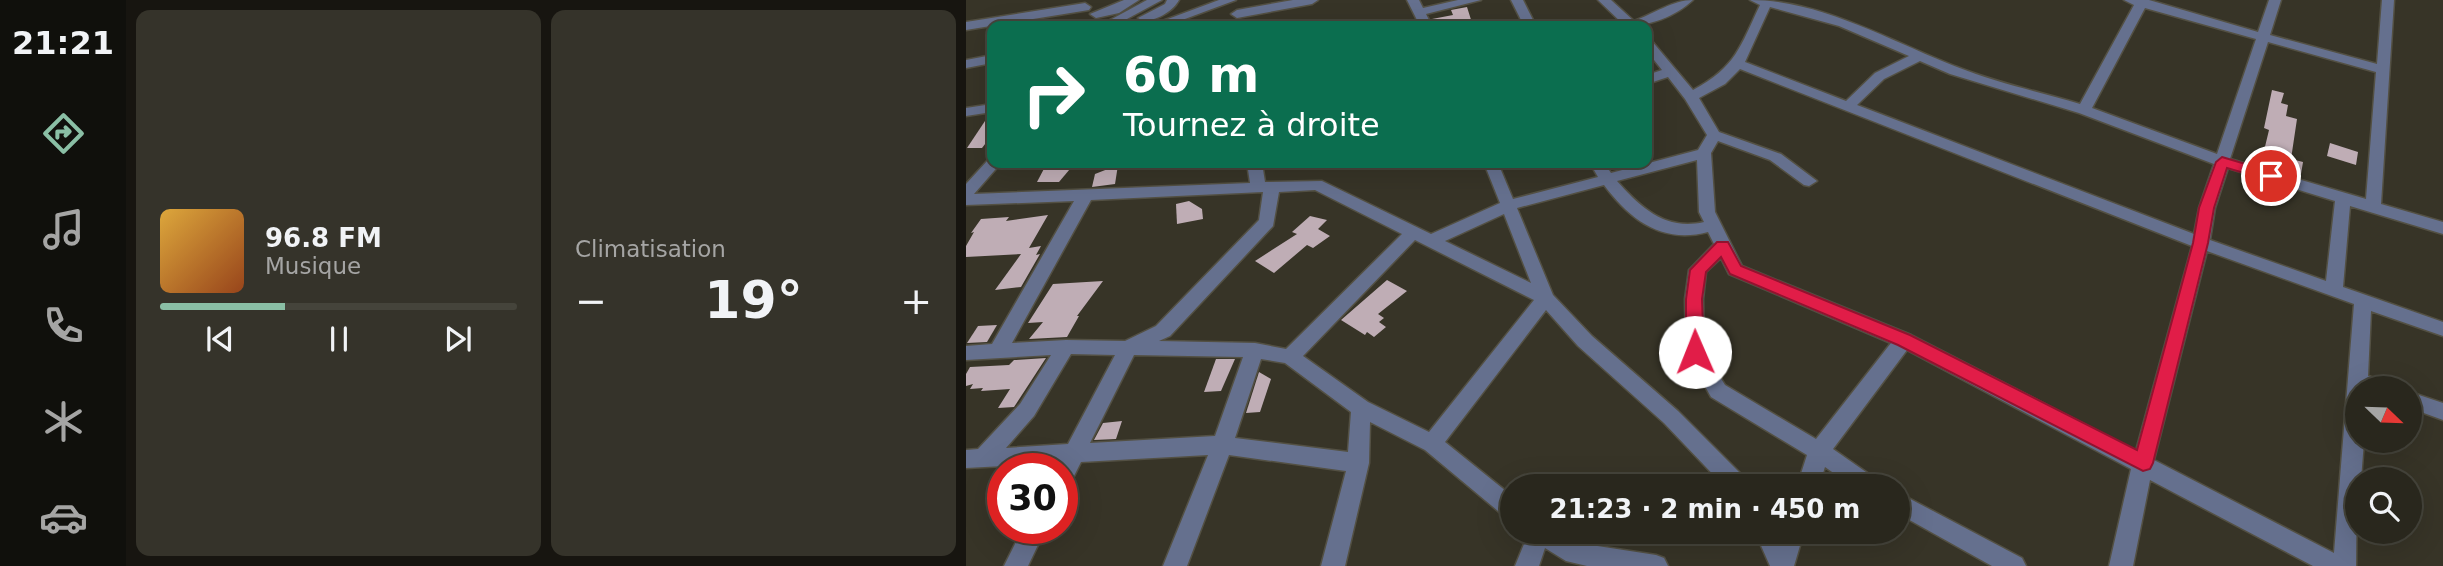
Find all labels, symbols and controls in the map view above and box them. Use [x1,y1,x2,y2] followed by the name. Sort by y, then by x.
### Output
[12,24,114,62] text: 21:21
[1123,47,1259,104] text: 60 m
[1008,49,1099,140] icon: right
[1123,106,1380,144] text: Tournez à droite
[39,109,88,158] icon: directions
[2241,146,2301,206] pin
[2252,157,2290,195] icon: arrive
[39,205,88,254] icon: music
[265,223,382,253] text: 96.8 FM
[575,236,726,262] text: Climatisation
[265,253,361,279] text: Musique
[704,270,803,330] text: 19°
[575,279,607,323] text: −
[900,279,932,323] text: +
[39,301,88,350] icon: phone
[1658,315,1732,389] position arrow
[201,320,239,358] icon: previous
[320,320,358,358] icon: pause
[439,320,477,358] icon: next
[2345,376,2422,453] north arrow
[2345,376,2422,544] map controls
[39,397,88,446] icon: climate
[987,453,1078,544] speed limit sign: 30
[2345,467,2422,544] button: search
[39,493,88,542] icon: car
[1550,494,1860,524] text: 21:23 · 2 min · 450 m

